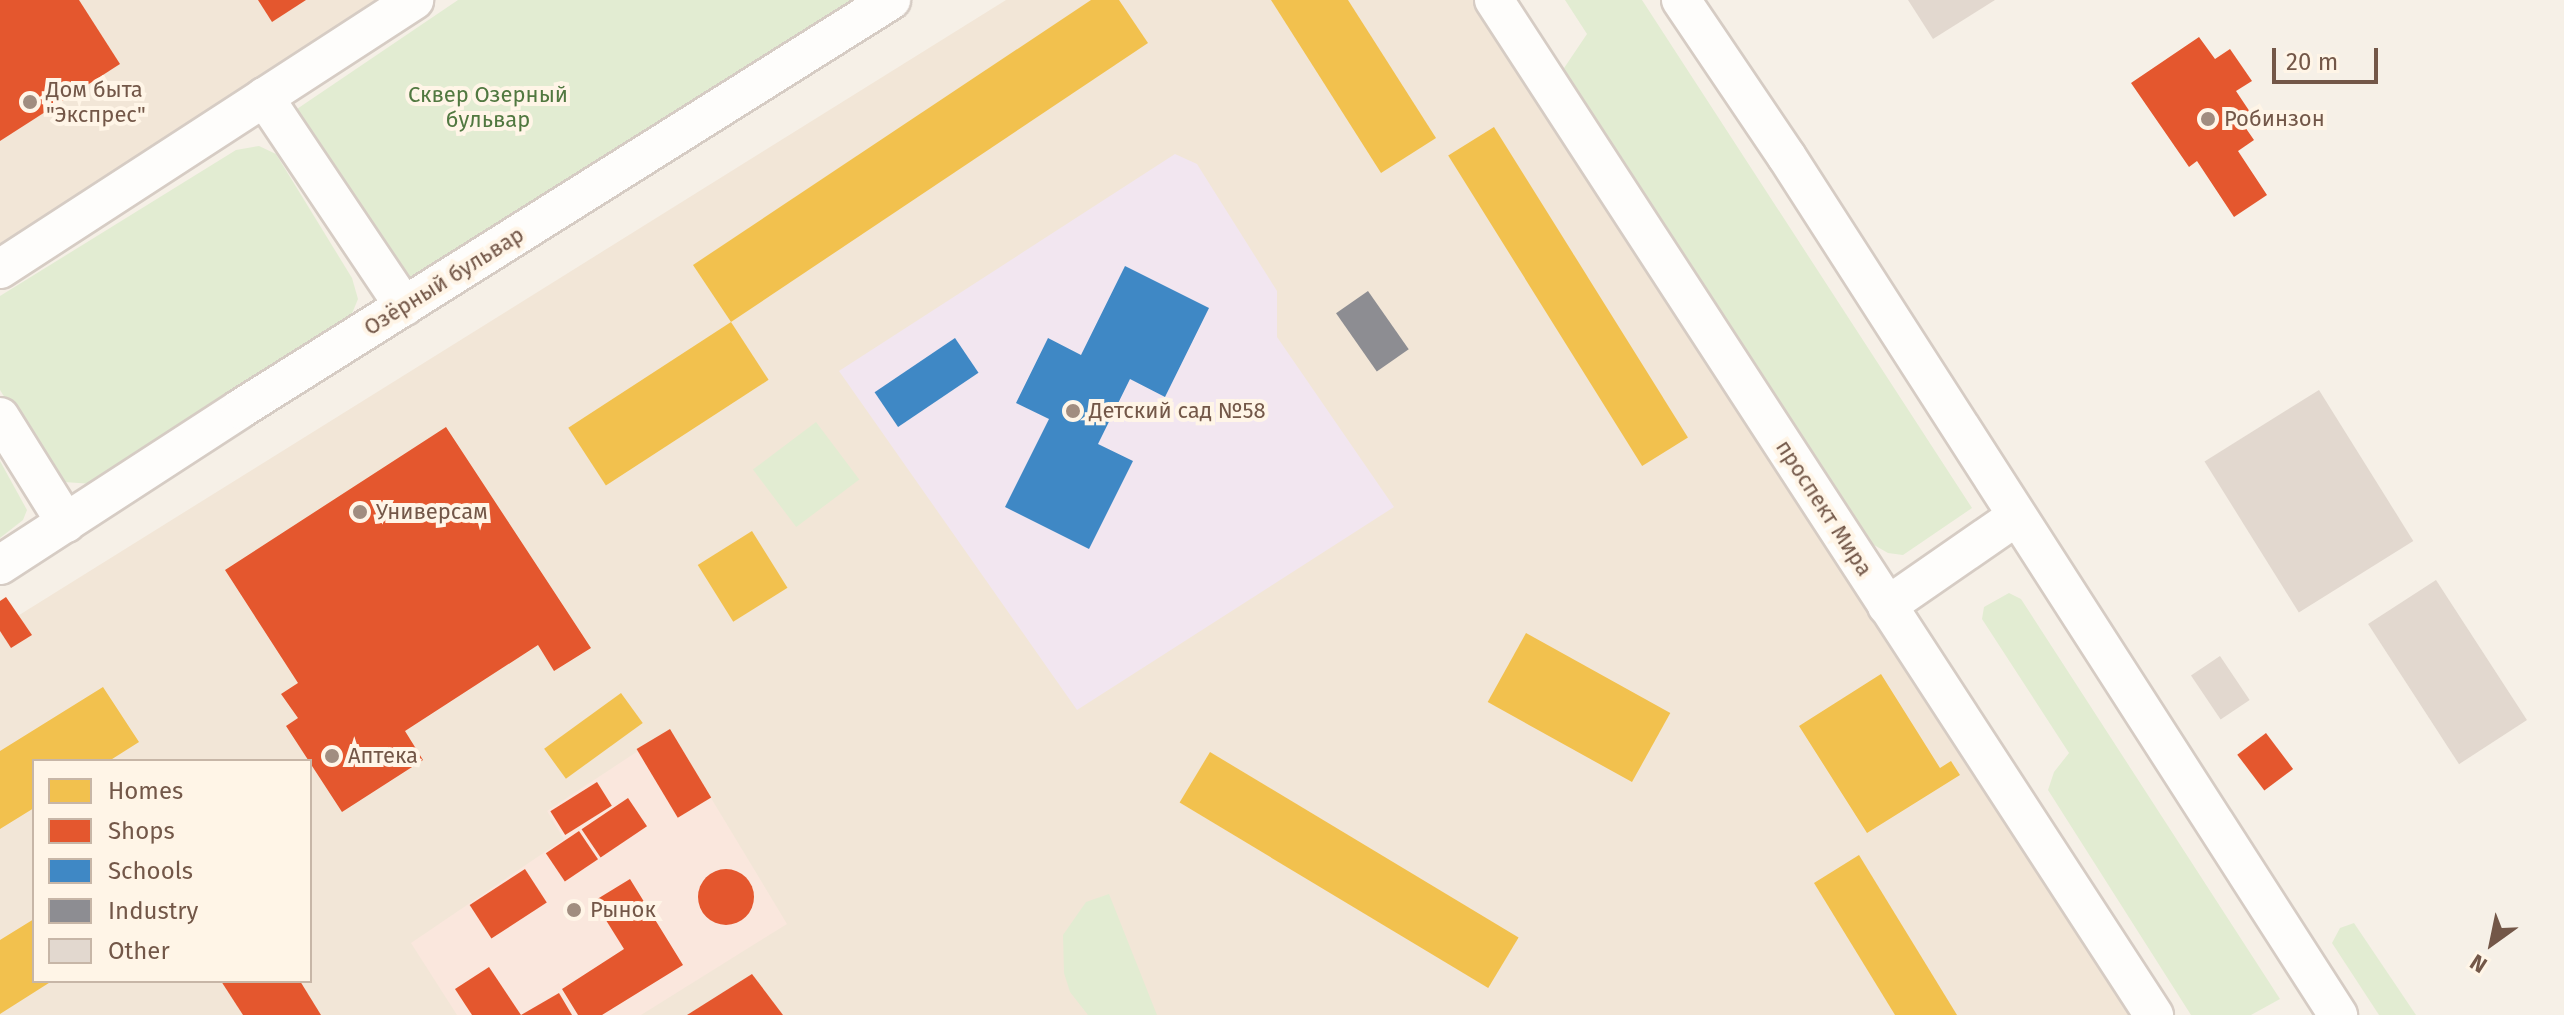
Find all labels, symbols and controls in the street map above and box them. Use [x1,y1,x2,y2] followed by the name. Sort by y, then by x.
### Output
[2276,32,2382,82] scale bar
[2286,48,2338,76] text: 20 m
[46,76,146,128] place label: Дом быта "Экспрес"
[408,81,568,132] park label: Сквер Озерный бульвар
[21,93,39,111] marker: Дом быта "Экспрес"
[2224,106,2325,132] place label: Робинзон
[2199,110,2217,128] marker: Робинзон
[359,221,529,341] street label: Озёрный бульвар
[1089,398,1266,424] place label: Детский сад №58
[1064,402,1082,420] marker: Детский сад №58
[1770,435,1878,581] street label: проспект Мира
[376,499,488,525] place label: Универсам
[351,503,369,521] marker: Универсам
[348,743,418,769] place label: Аптека
[323,747,341,765] marker: Аптека
[32,759,312,983] legend
[108,777,183,805] text: Homes
[108,817,175,845] text: Shops
[108,857,193,885] text: Schools
[108,897,198,925] text: Industry
[590,897,656,923] place label: Рынок
[565,901,583,919] marker: Рынок
[2452,903,2532,983] north arrow
[108,937,170,965] text: Other
[2465,948,2492,979] text: N

